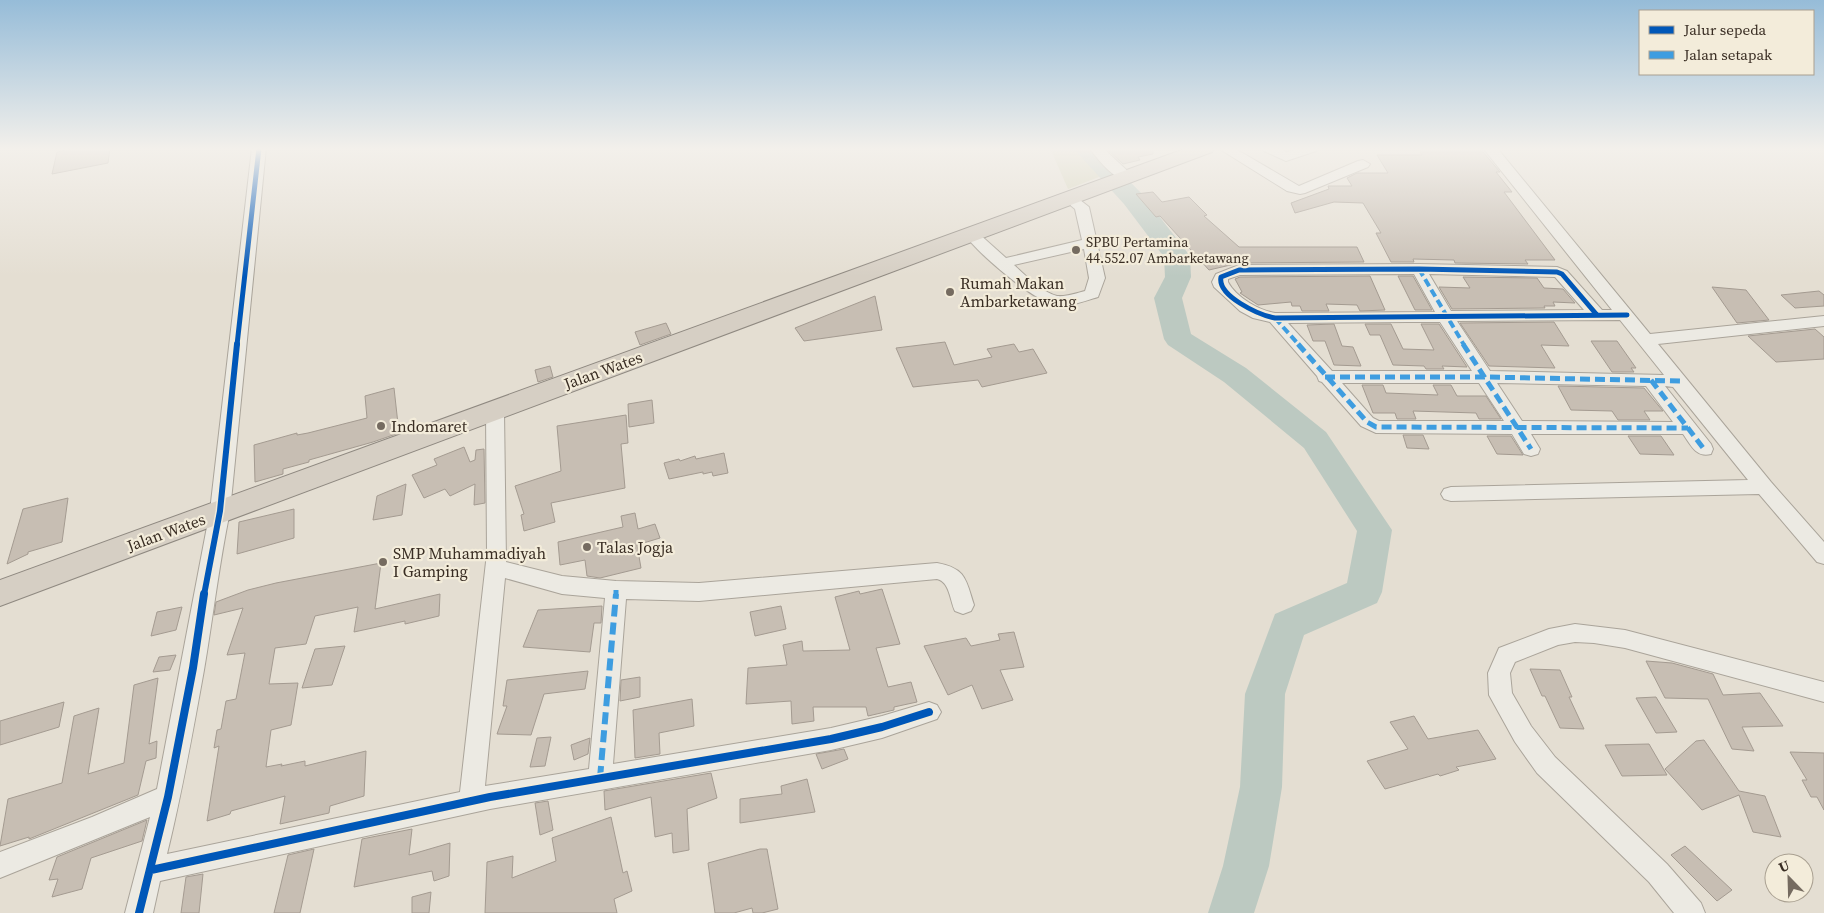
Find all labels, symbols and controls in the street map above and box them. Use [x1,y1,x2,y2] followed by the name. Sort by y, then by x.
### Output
[1639,10,1814,75] legend
[1683,19,1767,40] text: Jalur sepeda
[1683,44,1773,65] text: Jalan setapak
[1086,232,1249,268] place label: SPBU Pertamina 44.552.07 Ambarketawang
[1070,244,1082,256] marker: SPBU Pertamina 44.552.07 Ambarketawang
[960,272,1077,312] place label: Rumah Makan Ambarketawang
[944,286,956,298] marker: Rumah Makan Ambarketawang
[560,346,645,395] street label: Jalan Wates
[391,415,468,437] place label: Indomaret
[375,420,387,432] marker: Indomaret
[123,508,208,557] street label: Jalan Wates
[597,536,674,558] place label: Talas Jogja
[581,541,593,553] marker: Talas Jogja
[393,542,546,582] place label: SMP Muhammadiyah I Gamping
[377,556,389,568] marker: SMP Muhammadiyah I Gamping
[1764,853,1814,903] north arrow
[1775,855,1793,877] text: U

